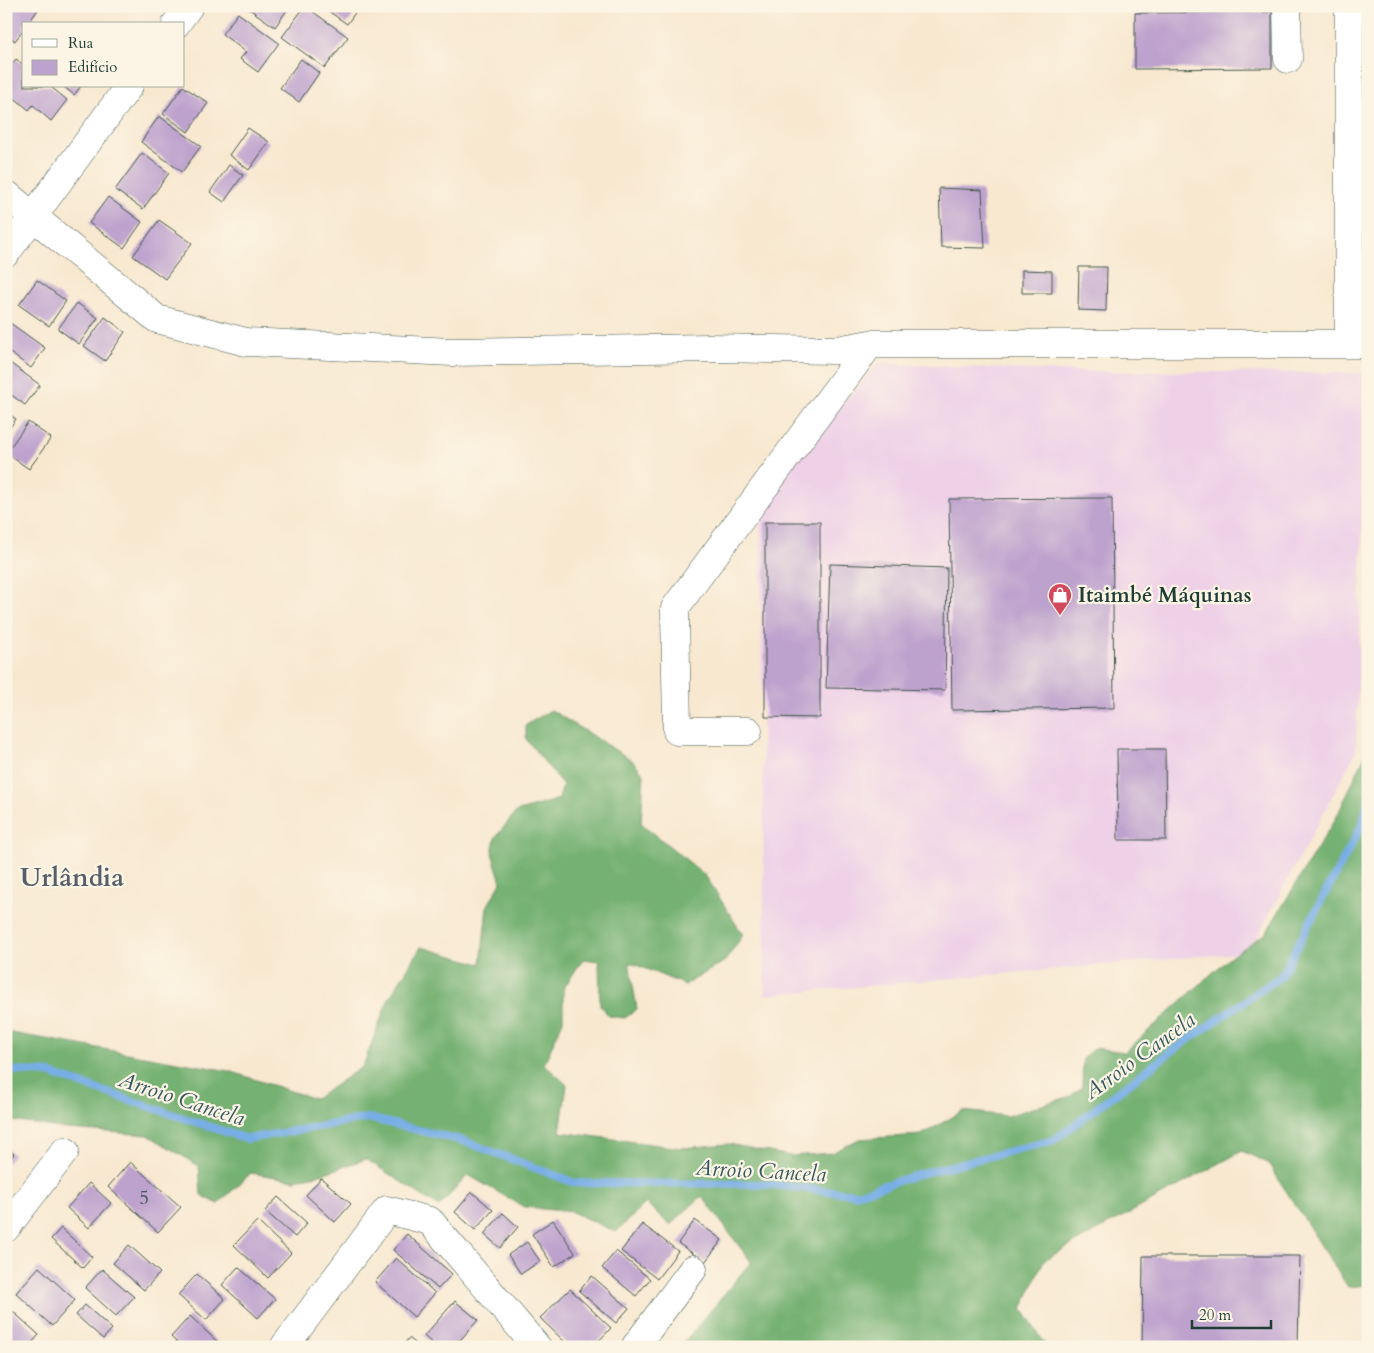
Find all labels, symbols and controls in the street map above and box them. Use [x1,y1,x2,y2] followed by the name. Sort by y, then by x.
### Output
[22,22,185,88] legend
[68,33,94,53] text: Rua
[68,57,117,77] text: Edifício
[1078,581,1252,610] place label: Itaimbé Máquinas
[1047,582,1073,616] shop icon: Itaimbé Máquinas
[20,860,124,895] district label: Urlândia
[1077,1005,1201,1107] water label: Arroio Cancela
[114,1064,249,1133] water label: Arroio Cancela
[694,1153,827,1189] water label: Arroio Cancela
[139,1185,149,1211] house number: 5
[1192,1298,1270,1330] scale bar
[1199,1305,1231,1325] text: 20 m

